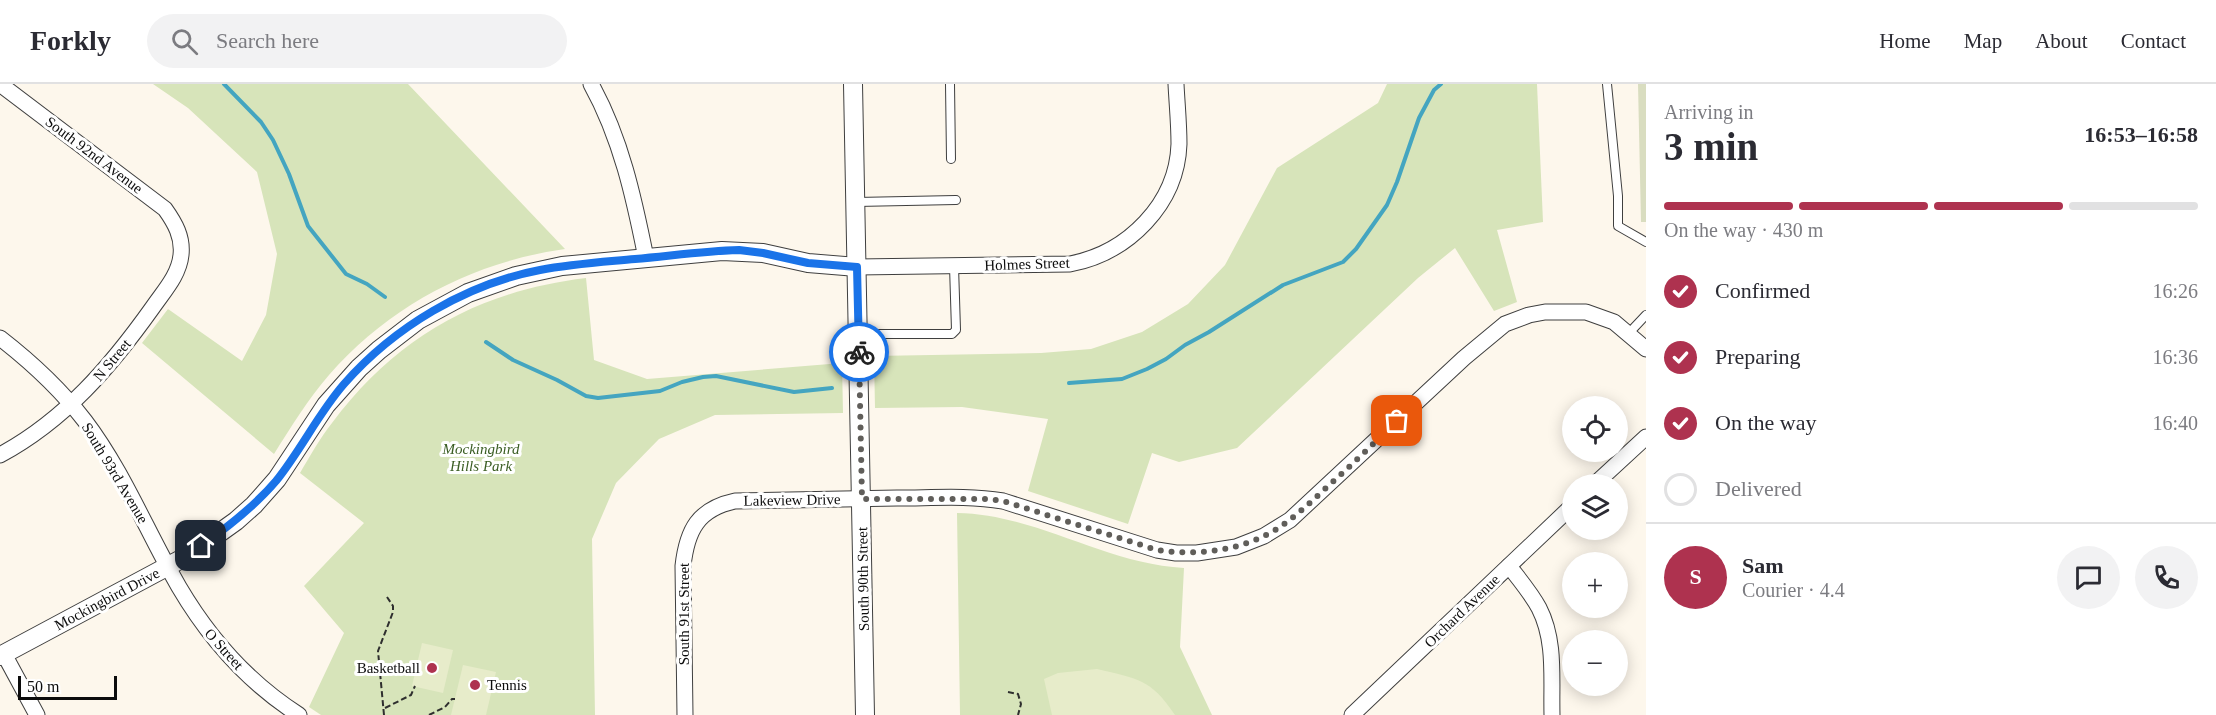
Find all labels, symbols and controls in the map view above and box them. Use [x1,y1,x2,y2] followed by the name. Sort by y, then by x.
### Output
[147,14,567,68] search box
[30,25,111,56] text: Forkly
[168,25,201,58] icon: search
[216,28,319,53] text: Search here
[1879,29,1931,53] text: Home
[1964,29,2002,53] text: Map
[2035,29,2088,53] text: About
[2121,29,2186,53] text: Contact
[1664,101,1753,123] text: Arriving in
[42,113,146,197] street label: South 92nd Avenue
[2084,122,2198,147] text: 16:53–16:58
[1664,125,1758,168] text: 3 min
[1664,219,1823,241] text: On the way · 430 m
[984,254,1071,273] street label: Holmes Street
[1664,275,1697,308] icon: check
[1715,278,1810,303] text: Confirmed
[2152,280,2198,302] text: 16:26
[829,322,889,382] courier
[90,335,135,384] street label: N Street
[843,336,876,369] icon: bike
[1664,341,1697,374] icon: check
[1715,344,1801,369] text: Preparing
[2152,346,2198,368] text: 16:36
[1371,395,1422,446] pin
[1562,396,1628,696] map controls
[1562,396,1628,462] button: locate
[1380,404,1413,437] icon: bag
[1664,407,1697,440] icon: check
[1715,410,1816,435] text: On the way
[2152,412,2198,434] text: 16:40
[79,420,152,527] street label: South 93rd Avenue
[442,441,520,474] park label: Mockingbird Hills Park
[1562,474,1628,540] button: layers
[1715,476,1802,501] text: Delivered
[743,491,841,509] street label: Lakeview Drive
[175,520,226,571] pin
[854,526,872,631] street label: South 90th Street
[184,529,217,562] icon: home
[2057,546,2120,609] button: chat
[2135,546,2198,609] button: phone
[1562,552,1628,618] button: +
[1742,553,1784,578] text: Sam
[676,562,692,665] street label: South 91st Street
[52,564,162,633] street label: Mockingbird Drive
[1689,564,1702,589] text: S
[1421,571,1503,651] street label: Orchard Avenue
[1742,579,1845,601] text: Courier · 4.4
[201,625,247,673] street label: O Street
[1562,630,1628,696] button: −
[357,660,420,676] place label: Basketball
[425,661,439,675] marker: Basketball
[18,673,117,700] scale bar
[487,677,527,693] place label: Tennis
[27,678,59,695] text: 50 m
[468,678,482,692] marker: Tennis

